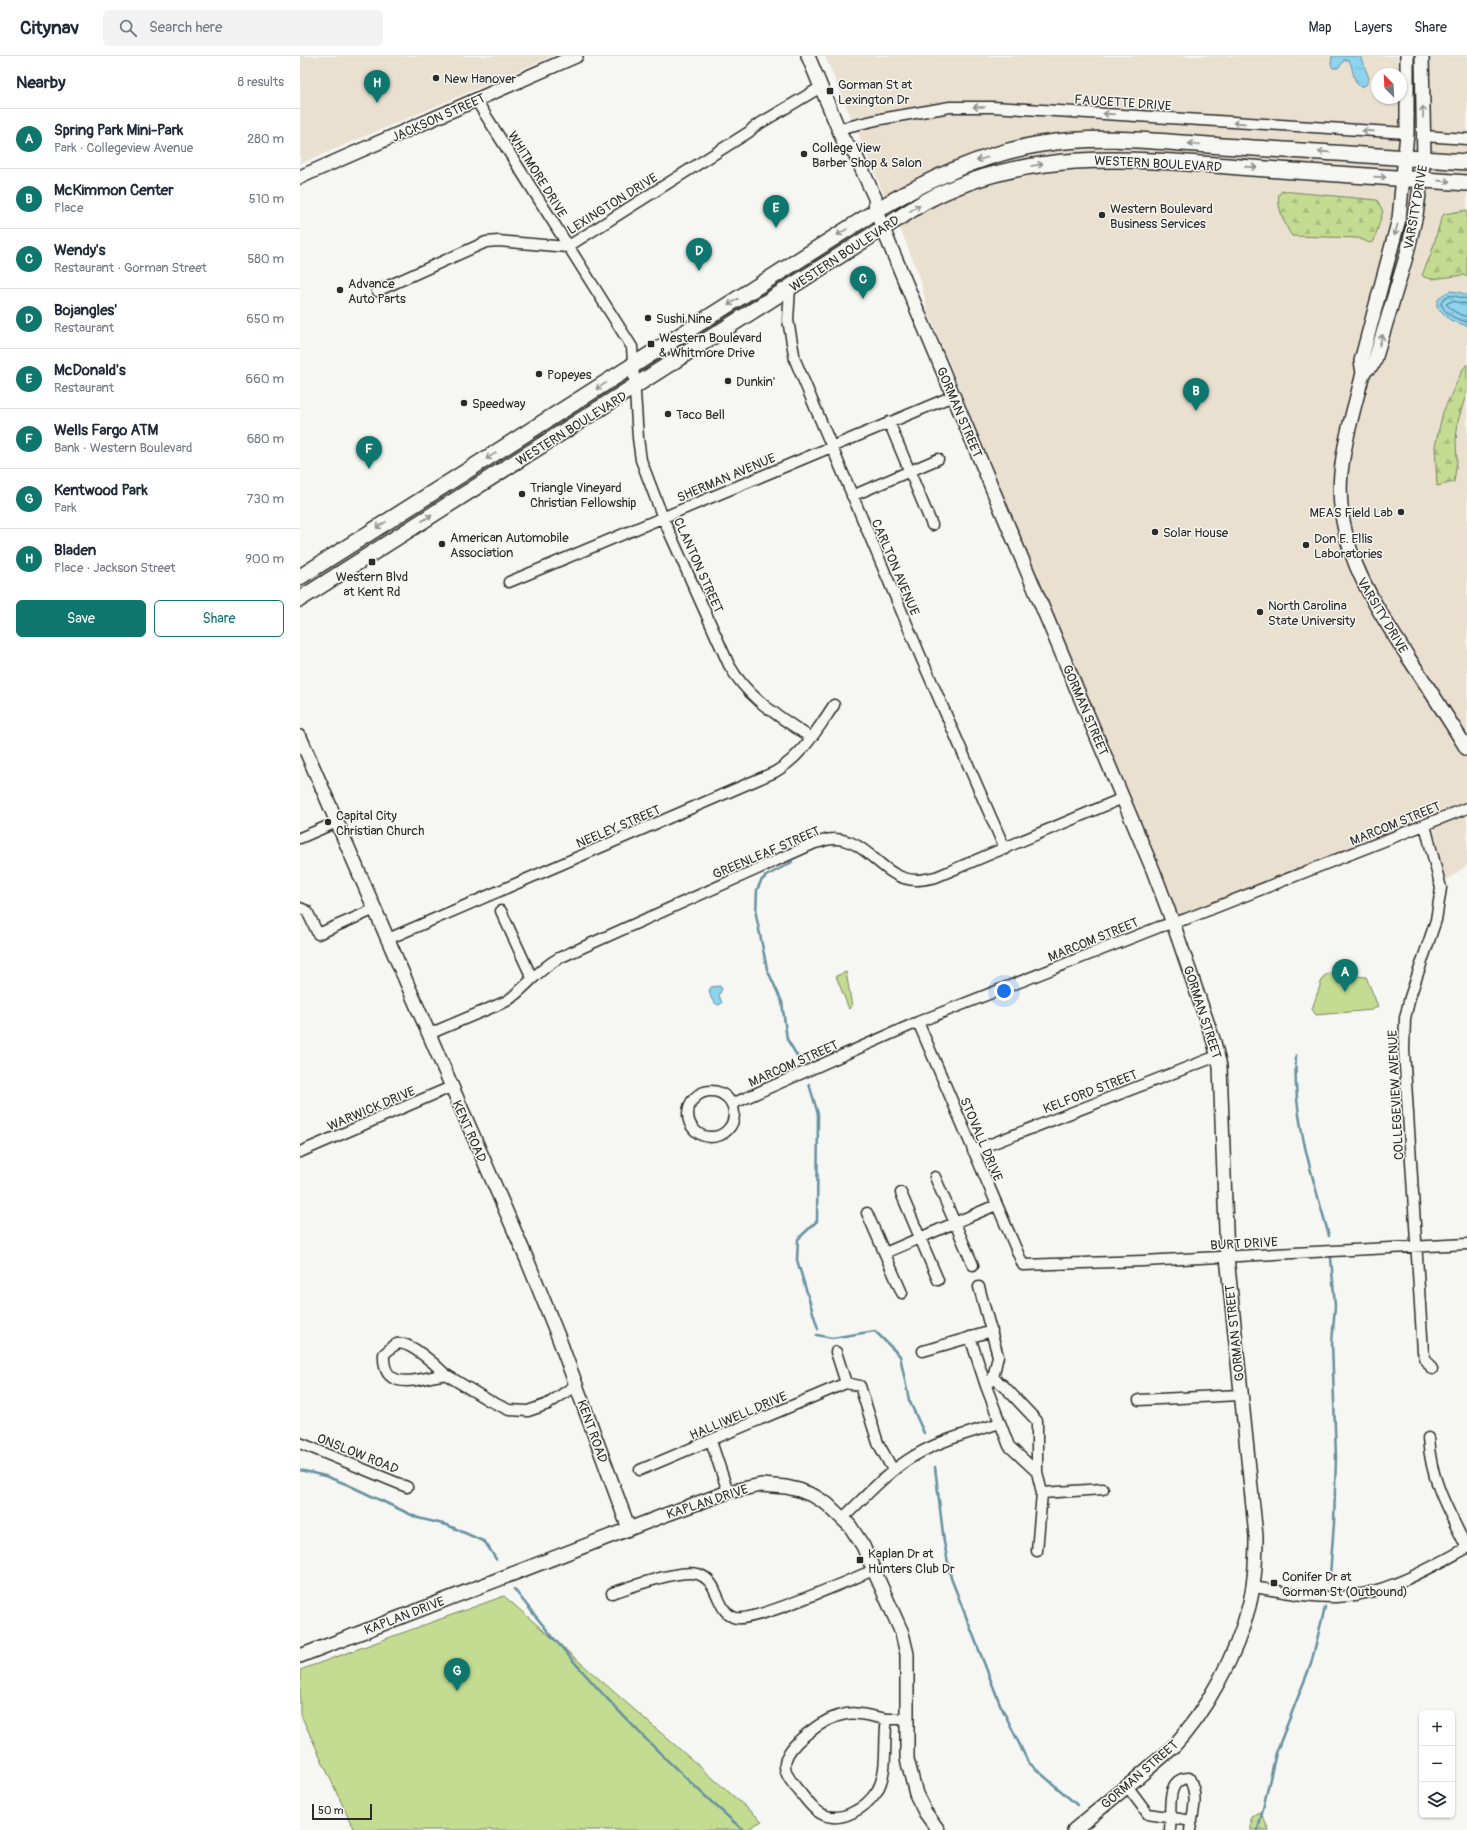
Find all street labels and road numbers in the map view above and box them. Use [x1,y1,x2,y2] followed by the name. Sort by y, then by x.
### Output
[389,90,488,146] street label: JACKSON STREET
[1074,92,1172,114] street label: FAUCETTE DRIVE
[504,128,570,221] street label: WHITMORE DRIVE
[1094,153,1222,175] street label: WESTERN BOULEVARD
[1401,163,1431,251] street label: VARSITY DRIVE
[564,170,661,238] street label: LEXINGTON DRIVE
[787,212,902,295] street label: WESTERN BOULEVARD
[933,365,985,460] street label: GORMAN STREET
[513,388,630,469] street label: WESTERN BOULEVARD
[675,450,778,506] street label: SHERMAN AVENUE
[670,515,726,616] street label: CLANTON STREET
[868,517,923,618] street label: CARLTON AVENUE
[1353,575,1411,656] street label: VARSITY DRIVE
[1059,663,1111,758] street label: GORMAN STREET
[1348,798,1443,849] street label: MARCOM STREET
[574,802,663,852] street label: NEELEY STREET
[710,823,822,883] street label: GREENLEAF STREET
[1046,914,1141,965] street label: MARCOM STREET
[1179,964,1225,1061] street label: GORMAN STREET
[1385,1029,1407,1160] street label: COLLEGEVIEW AVENUE
[746,1037,841,1091] street label: MARCOM STREET
[1041,1067,1140,1117] street label: KELFORD STREET
[325,1083,418,1135] street label: WARWICK DRIVE
[956,1095,1006,1184] street label: STOVALL DRIVE
[448,1098,490,1165] street label: KENT ROAD
[1210,1234,1278,1254] street label: BURT DRIVE
[1222,1284,1248,1382] street label: GORMAN STREET
[687,1388,790,1444] street label: HALLIWELL DRIVE
[573,1398,611,1465] street label: KENT ROAD
[315,1430,401,1478] street label: ONSLOW ROAD
[665,1481,750,1523] street label: KAPLAN DRIVE
[362,1593,447,1639] street label: KAPLAN DRIVE
[1098,1737,1181,1813] street label: GORMAN STREET

